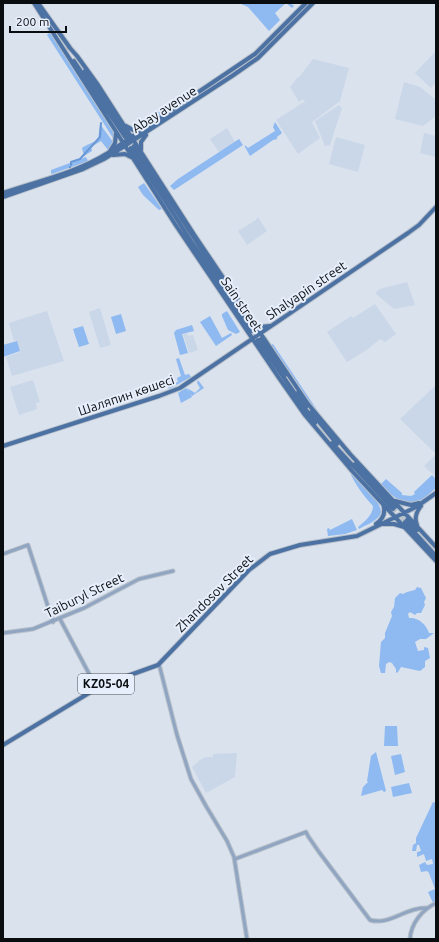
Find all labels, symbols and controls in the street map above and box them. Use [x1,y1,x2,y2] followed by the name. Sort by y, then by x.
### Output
[10,8,66,34] scale bar
[16,15,49,28] text: 200 m
[129,83,199,135] street label: Abay avenue
[263,258,349,322] street label: Shalyapin street
[219,274,265,334] street label: Sain street
[76,372,176,418] street label: Шаляпин көшесі
[173,552,255,634] street label: Zhandosov Street
[42,570,126,620] street label: Taiburyl Street
[78,674,134,694] road number: KZ05-04

